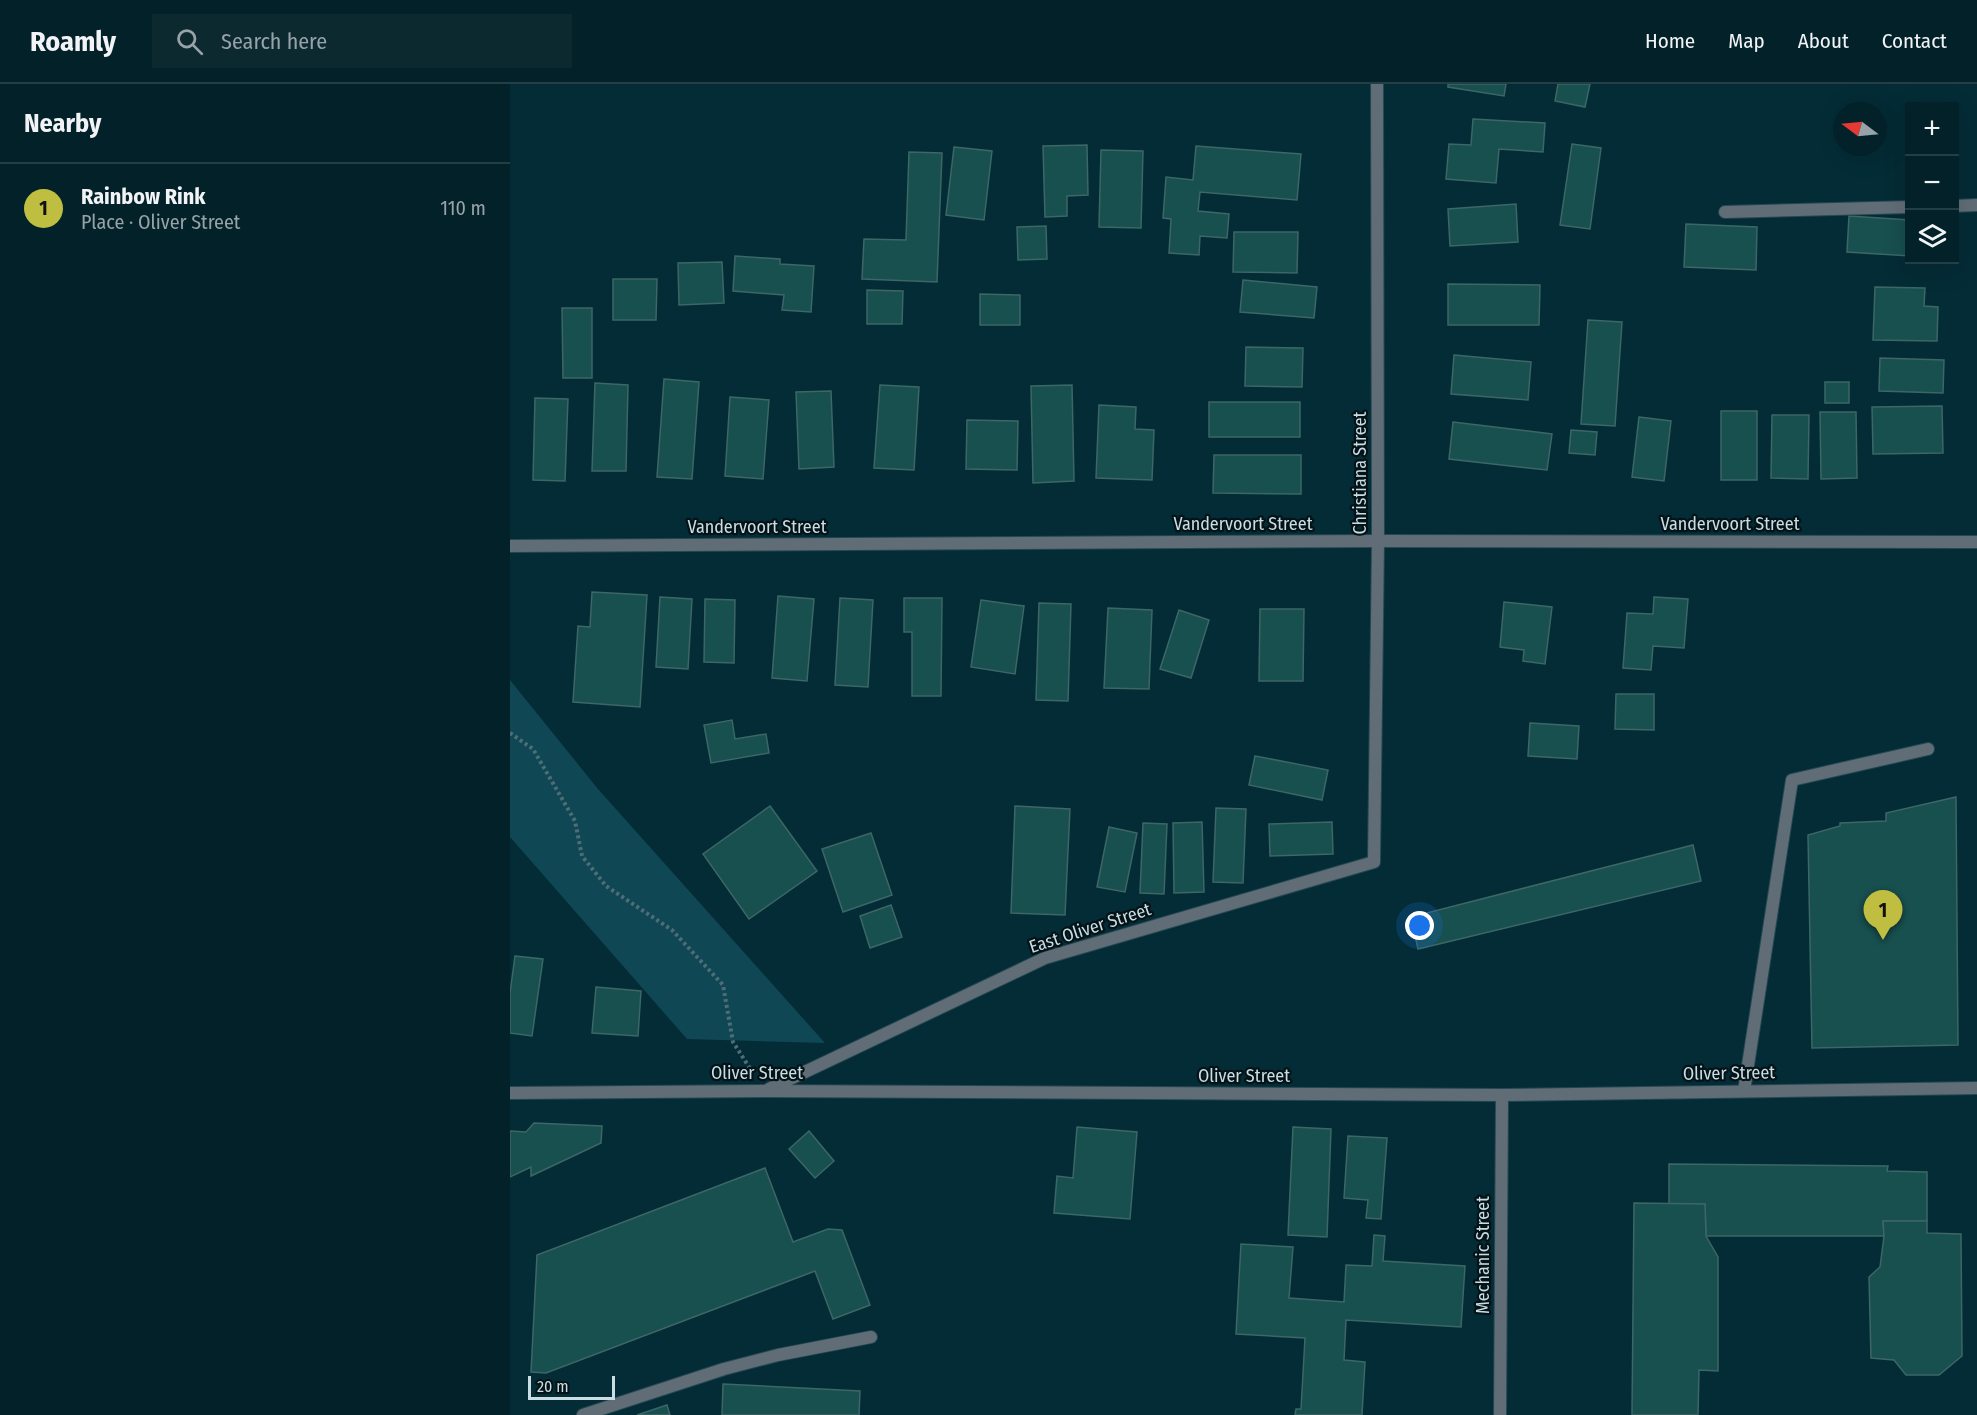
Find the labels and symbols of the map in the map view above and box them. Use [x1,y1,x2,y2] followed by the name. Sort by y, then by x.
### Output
[1833,102,1887,156] north arrow
[1349,411,1371,535] street label: Christiana Street
[1173,513,1313,535] street label: Vandervoort Street
[1660,513,1800,535] street label: Vandervoort Street
[687,516,827,538] street label: Vandervoort Street
[1864,890,1902,940] pin: 1
[1026,898,1154,958] street label: East Oliver Street
[1405,911,1434,940] your location
[1683,1061,1775,1085] street label: Oliver Street
[711,1062,803,1084] street label: Oliver Street
[1198,1065,1290,1087] street label: Oliver Street
[1472,1196,1494,1314] street label: Mechanic Street
[528,1373,615,1400] scale bar

